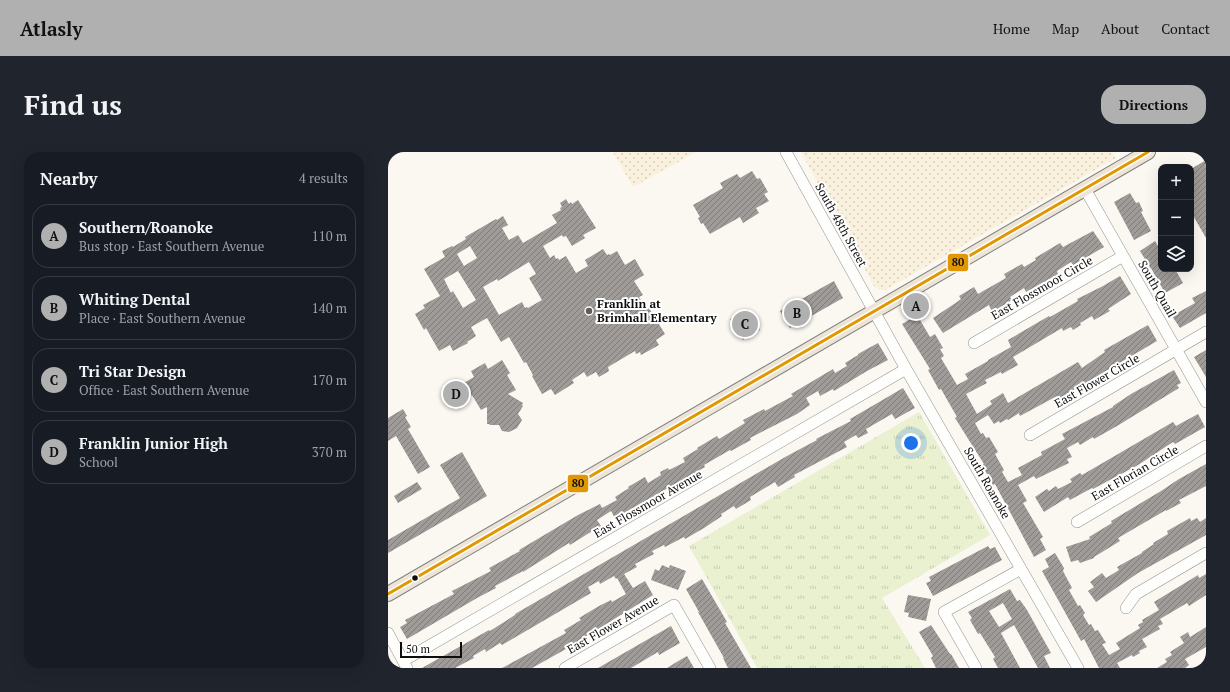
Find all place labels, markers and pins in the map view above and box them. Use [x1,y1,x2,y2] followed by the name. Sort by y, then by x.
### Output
[903,291,929,321] pin: A
[597,296,717,325] place label: Franklin at Brimhall Elementary
[784,298,810,328] pin: B
[584,306,594,316] marker: Franklin at Brimhall Elementary
[732,309,758,339] pin: C
[443,379,469,409] pin: D
[410,573,420,583] unlabelled marker

